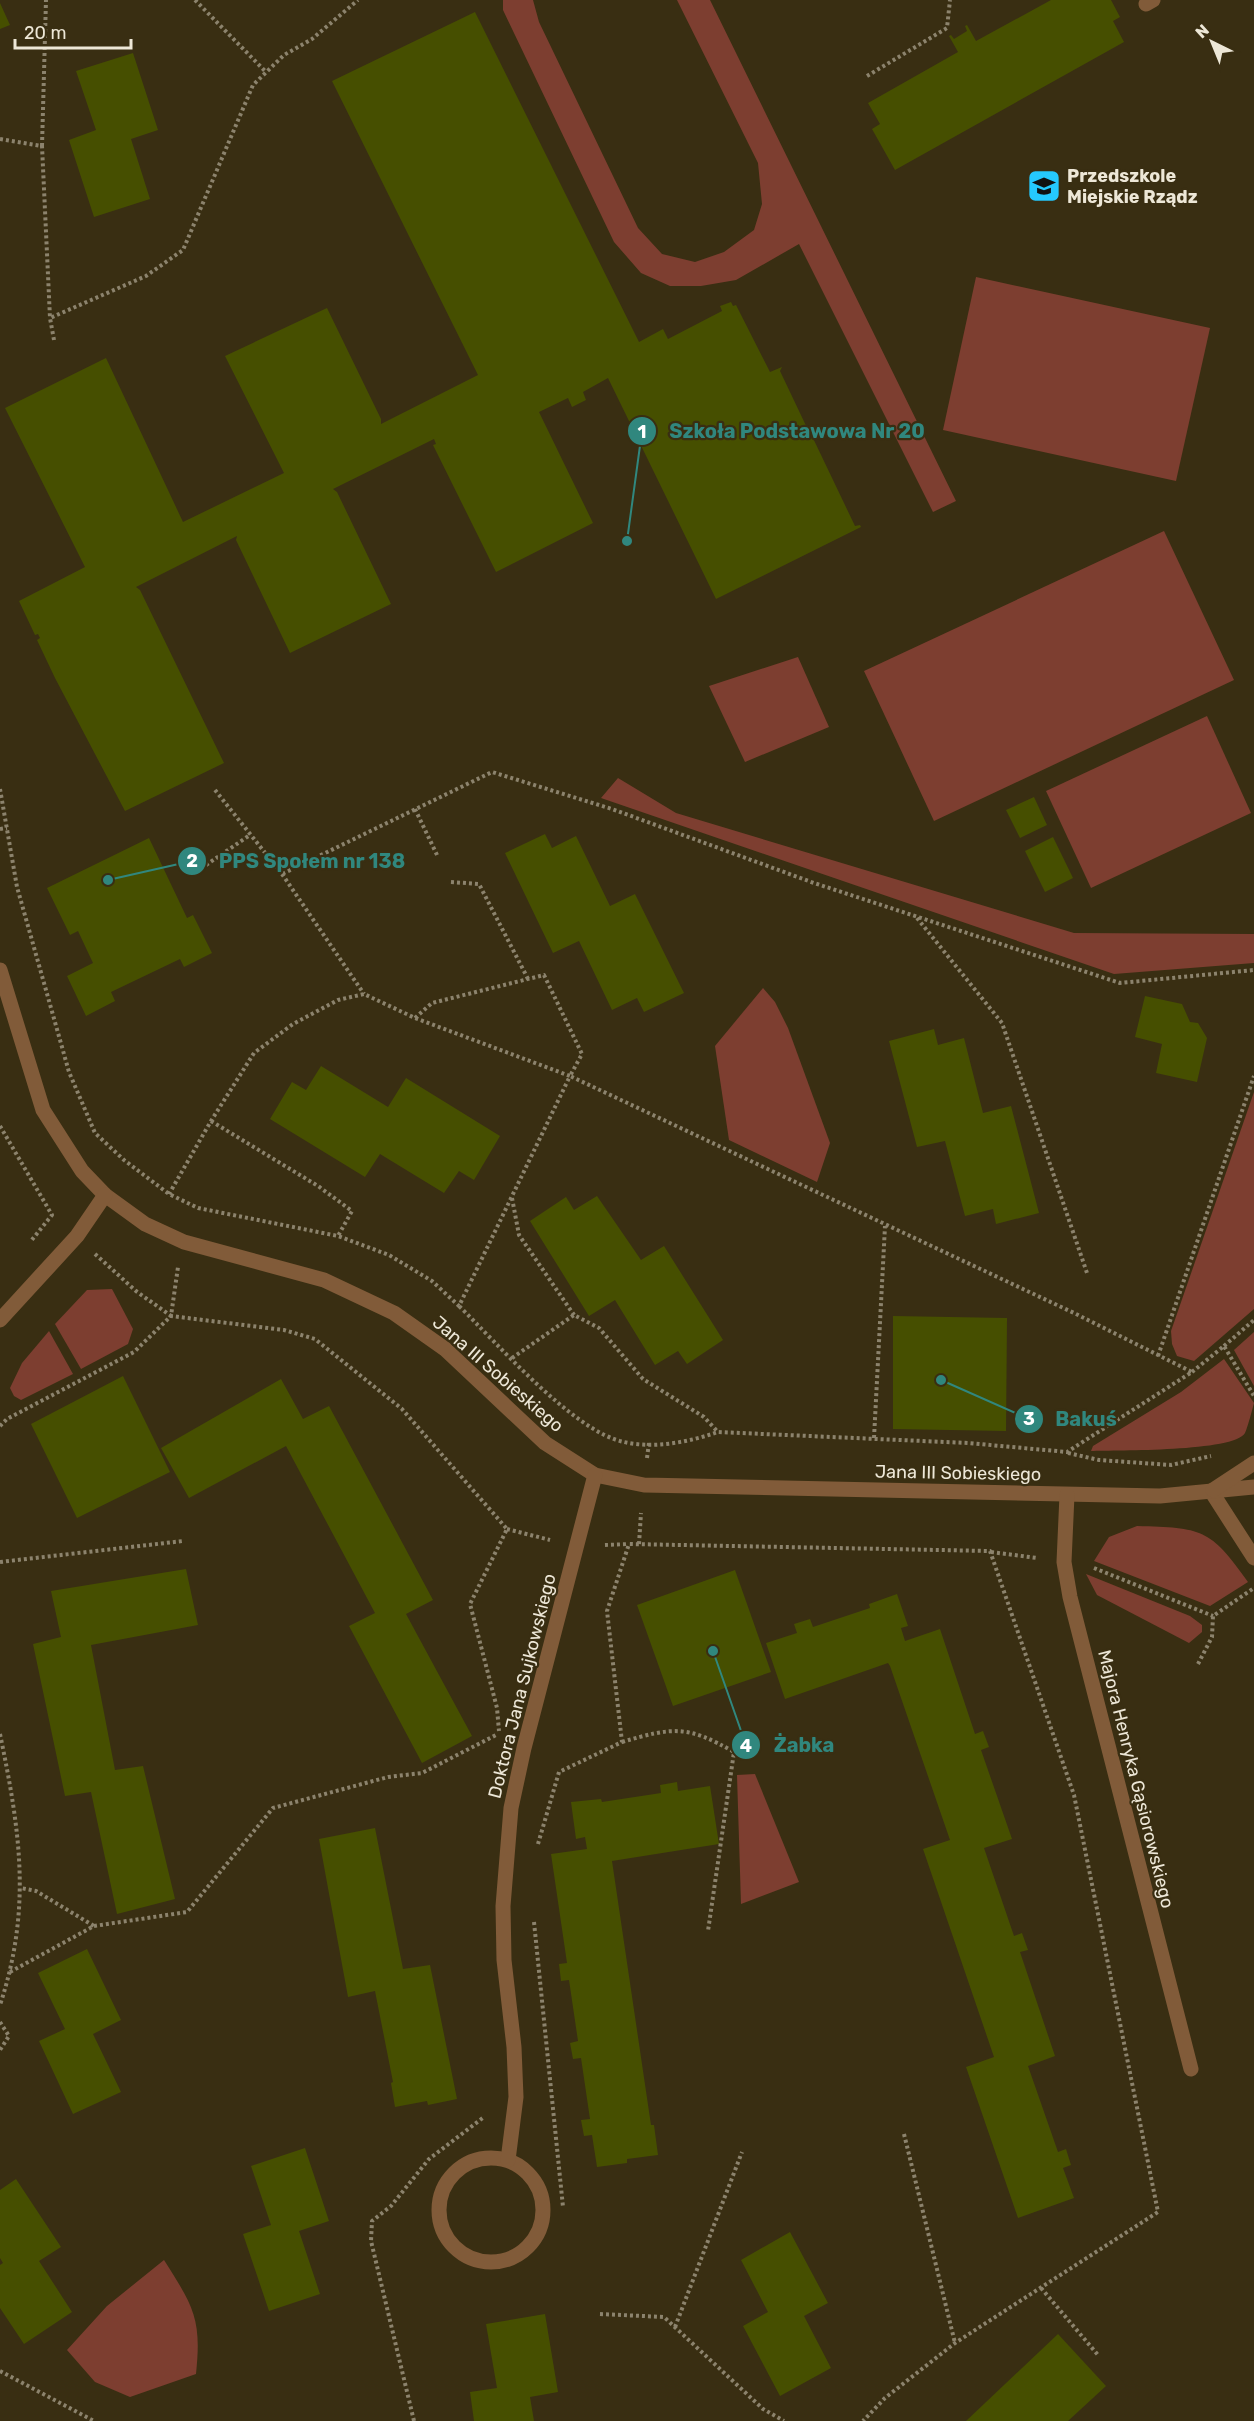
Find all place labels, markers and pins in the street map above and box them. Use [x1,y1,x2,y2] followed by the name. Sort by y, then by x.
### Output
[1067,165,1198,208] place label: Przedszkole Miejskie Rządz
[1026,168,1062,204] school or university icon: Przedszkole Miejskie Rządz
[627,412,937,450] callout: Szkoła Podstawowa Nr 20
[177,842,418,880] callout: PPS Społem nr 138
[1014,1400,1129,1438] callout: Bakuś
[731,1726,846,1764] callout: Żabka

